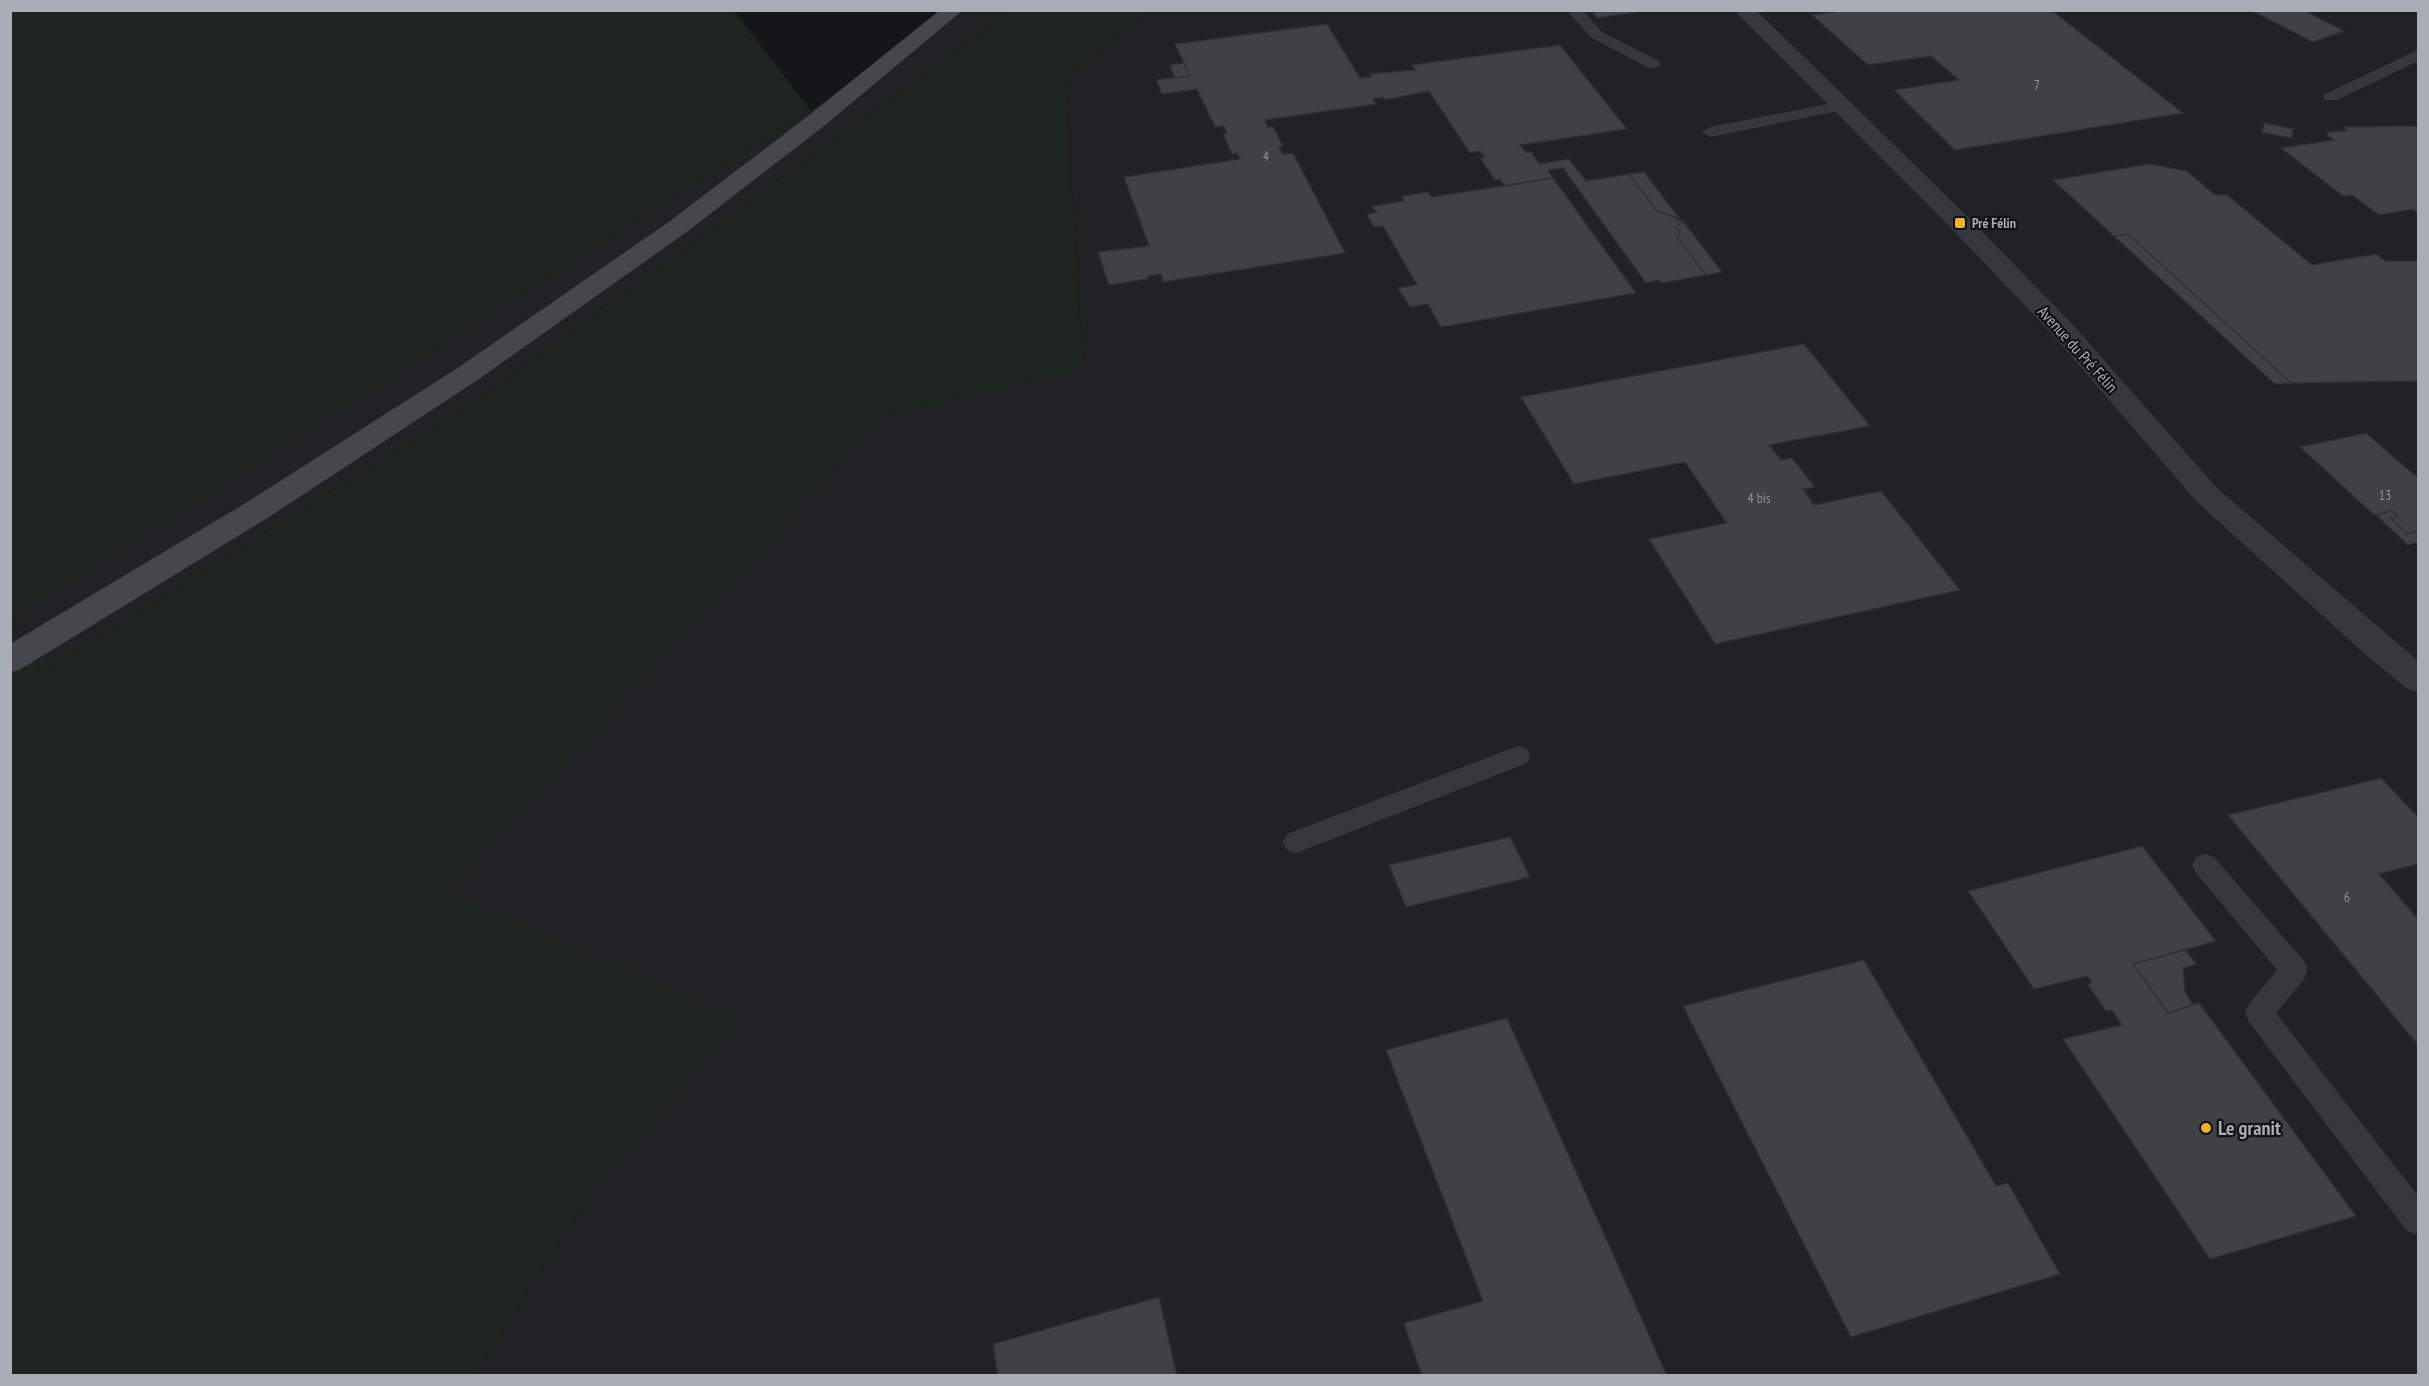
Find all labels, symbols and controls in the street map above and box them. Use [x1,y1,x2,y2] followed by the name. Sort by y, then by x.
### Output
[2034,76,2040,94] house number: 7
[1263,147,1270,165] house number: 4
[1972,214,2016,232] place label: Pré Félin
[1953,216,1967,230] marker: Pré Félin
[2034,302,2122,396] street label: Avenue du Pré Félin
[2379,486,2391,504] house number: 13
[1747,489,1771,507] house number: 4 bis
[2344,888,2350,906] house number: 6
[2218,1115,2281,1141] place label: Le granit
[2199,1121,2213,1135] marker: Le granit

